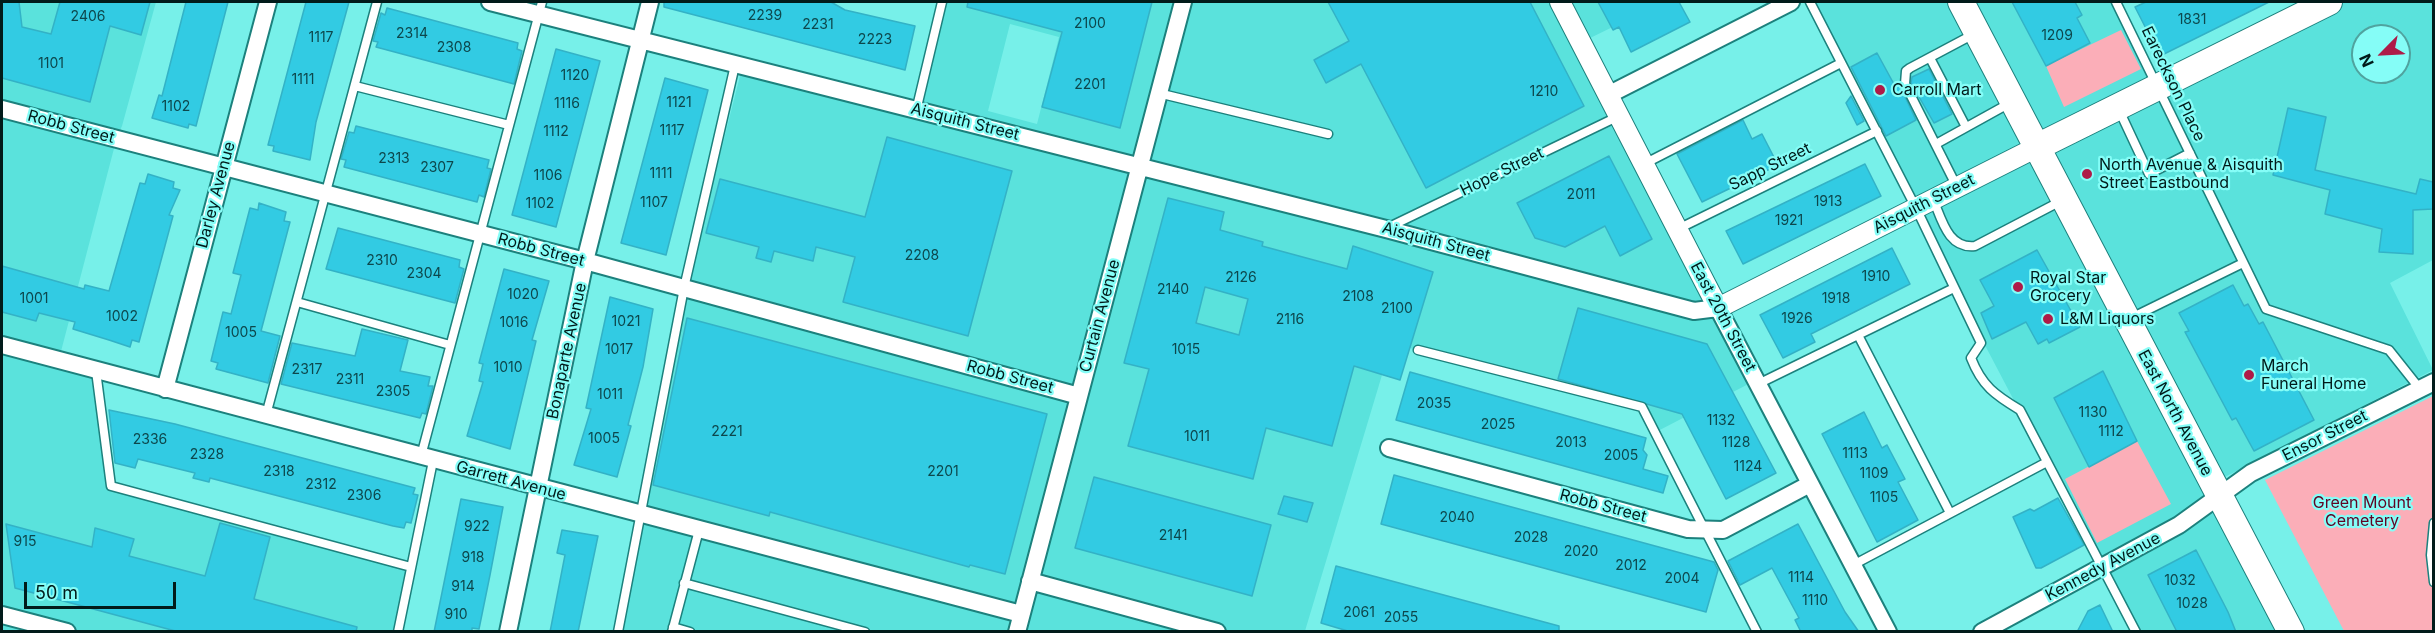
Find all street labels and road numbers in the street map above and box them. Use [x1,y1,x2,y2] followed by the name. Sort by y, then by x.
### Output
[2137,24,2209,144] street label: Eareckson Place
[909,99,1021,145] street label: Aisquith Street
[26,106,116,148] street label: Robb Street
[1726,139,1814,195] street label: Sapp Street
[193,140,239,250] street label: Darley Avenue
[1457,144,1547,200] street label: Hope Street
[1870,170,1978,238] street label: Aisquith Street
[1380,218,1492,266] street label: Aisquith Street
[496,229,586,271] street label: Robb Street
[1076,258,1124,374] street label: Curtain Avenue
[1686,259,1760,375] street label: East 20th Street
[543,281,591,421] street label: Bonaparte Avenue
[2134,347,2216,479] street label: East North Avenue
[965,356,1055,398] street label: Robb Street
[2279,406,2371,466] street label: Ensor Street
[454,457,568,505] street label: Garrett Avenue
[1558,485,1648,527] street label: Robb Street
[2042,529,2164,605] street label: Kennedy Avenue

